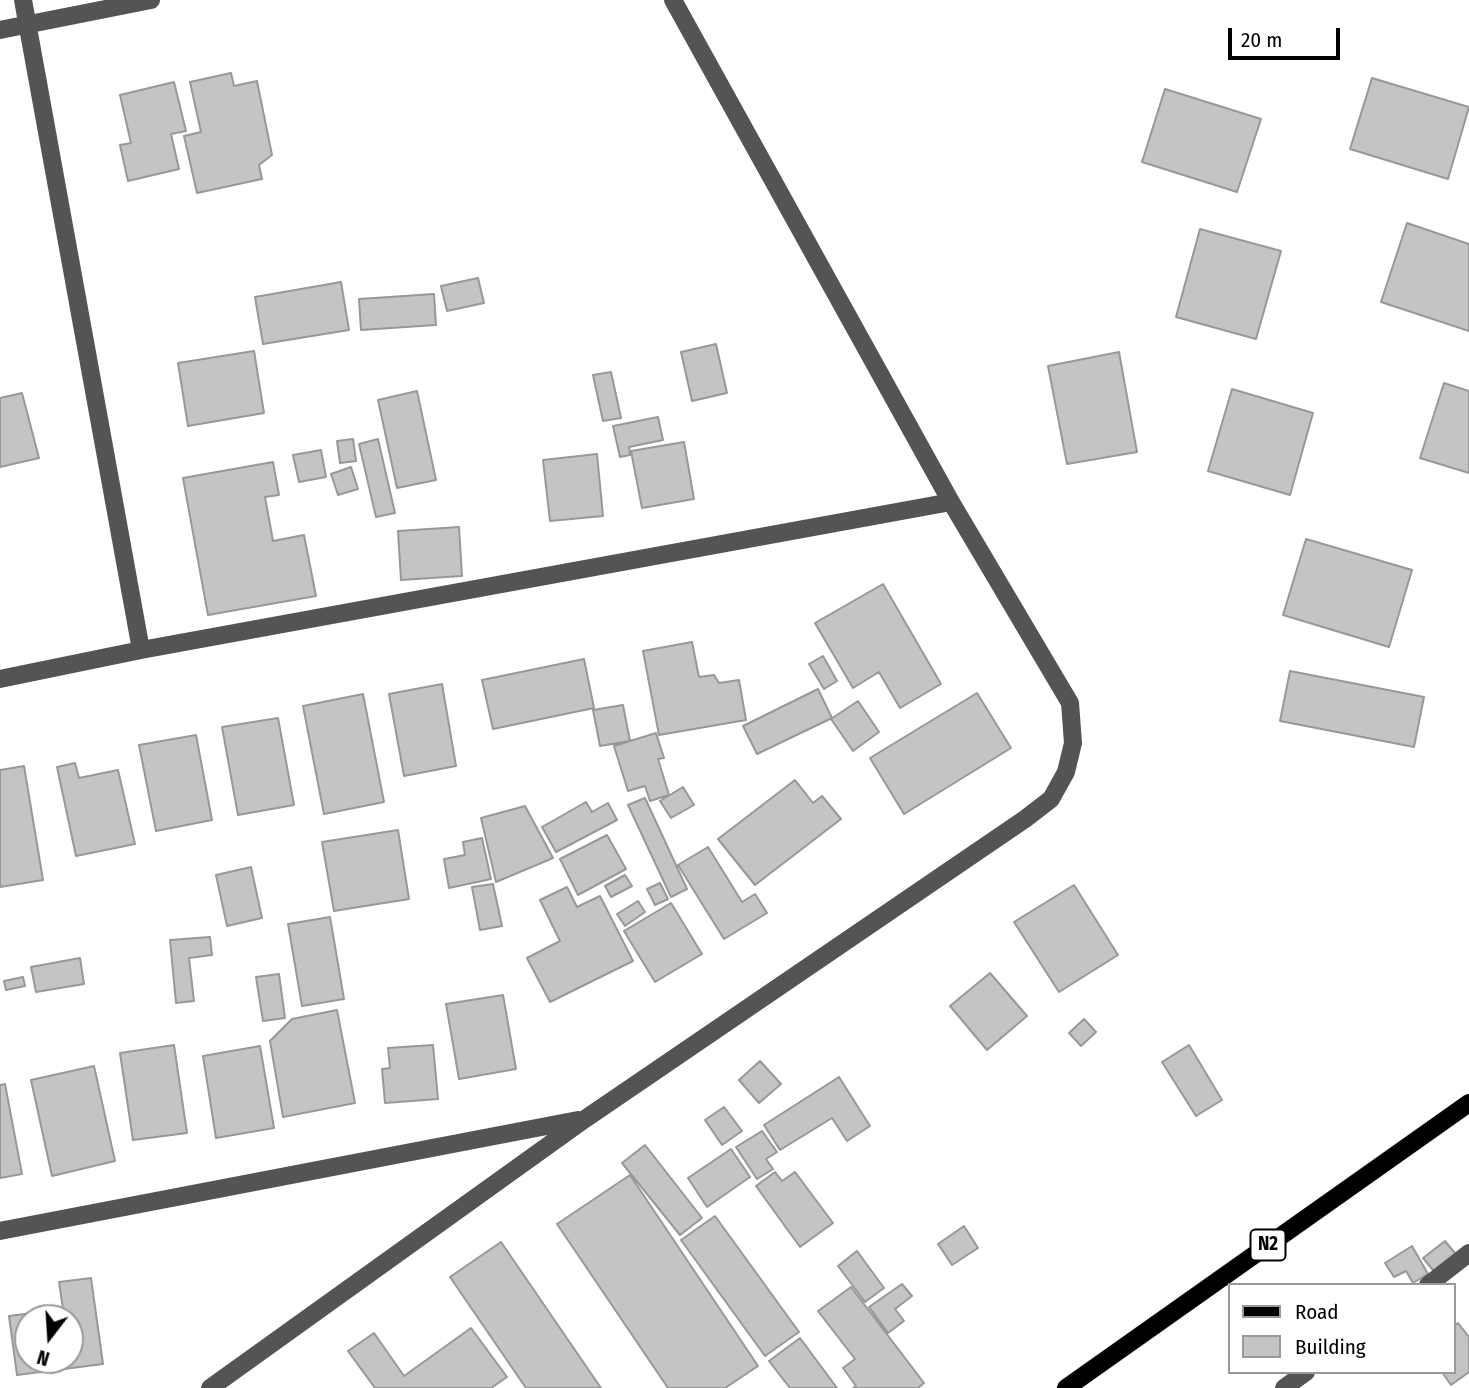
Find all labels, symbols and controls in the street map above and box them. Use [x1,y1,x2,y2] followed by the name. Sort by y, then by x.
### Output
[1231,14,1343,58] scale bar
[1241,27,1282,53] text: 20 m
[1250,1230,1286,1260] road number: N2
[1228,1283,1455,1374] legend
[1295,1299,1339,1325] text: Road
[14,1304,84,1374] north arrow
[1295,1334,1366,1360] text: Building
[34,1345,52,1370] text: N

